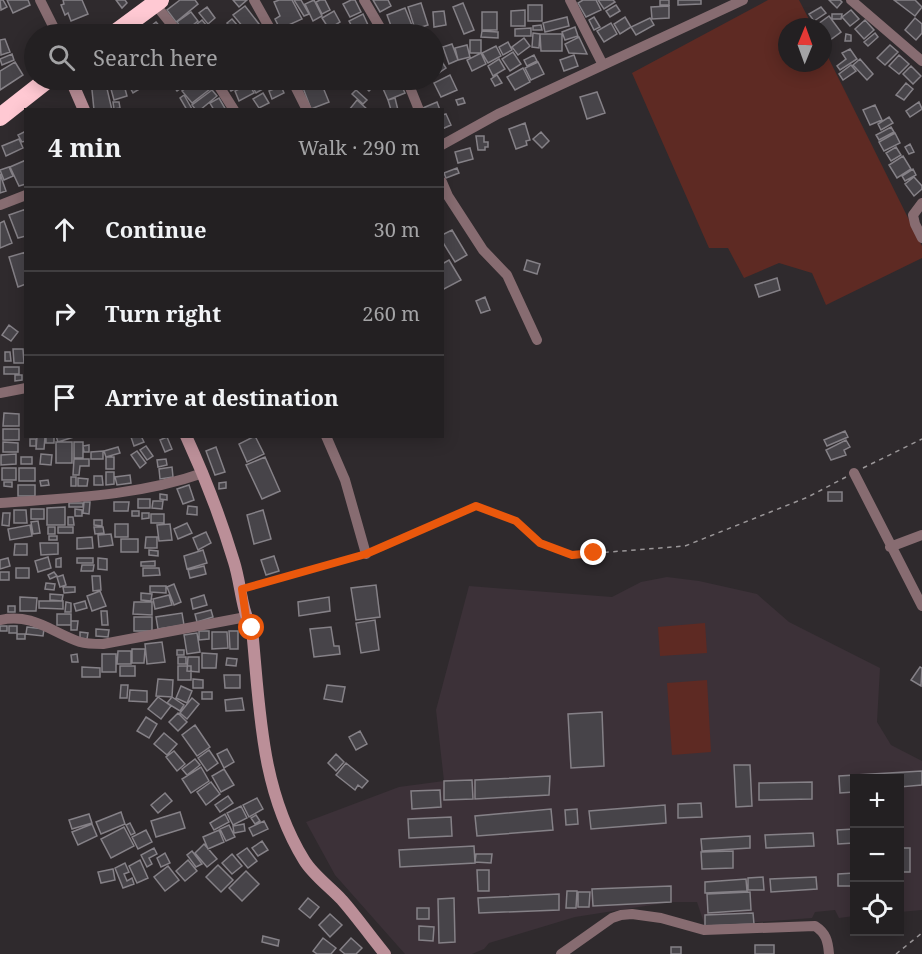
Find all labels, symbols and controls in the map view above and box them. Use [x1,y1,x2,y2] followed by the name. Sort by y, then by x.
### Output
[778,18,832,72] north arrow
[24,24,444,90] search box
[45,41,78,74] icon: search
[93,42,218,72] text: Search here
[48,129,122,165] text: 4 min
[298,134,420,161] text: Walk · 290 m
[48,213,81,246] icon: ahead
[105,214,207,244] text: Continue
[374,216,420,243] text: 30 m
[48,297,81,330] icon: right
[105,298,221,328] text: Turn right
[362,300,420,327] text: 260 m
[48,381,81,414] icon: arrive
[105,382,339,412] text: Arrive at destination
[580,539,606,565] route end
[238,614,264,640] route start
[850,774,904,936] map controls
[850,774,904,828] button: +
[850,828,904,882] button: −
[850,882,904,936] button: locate

